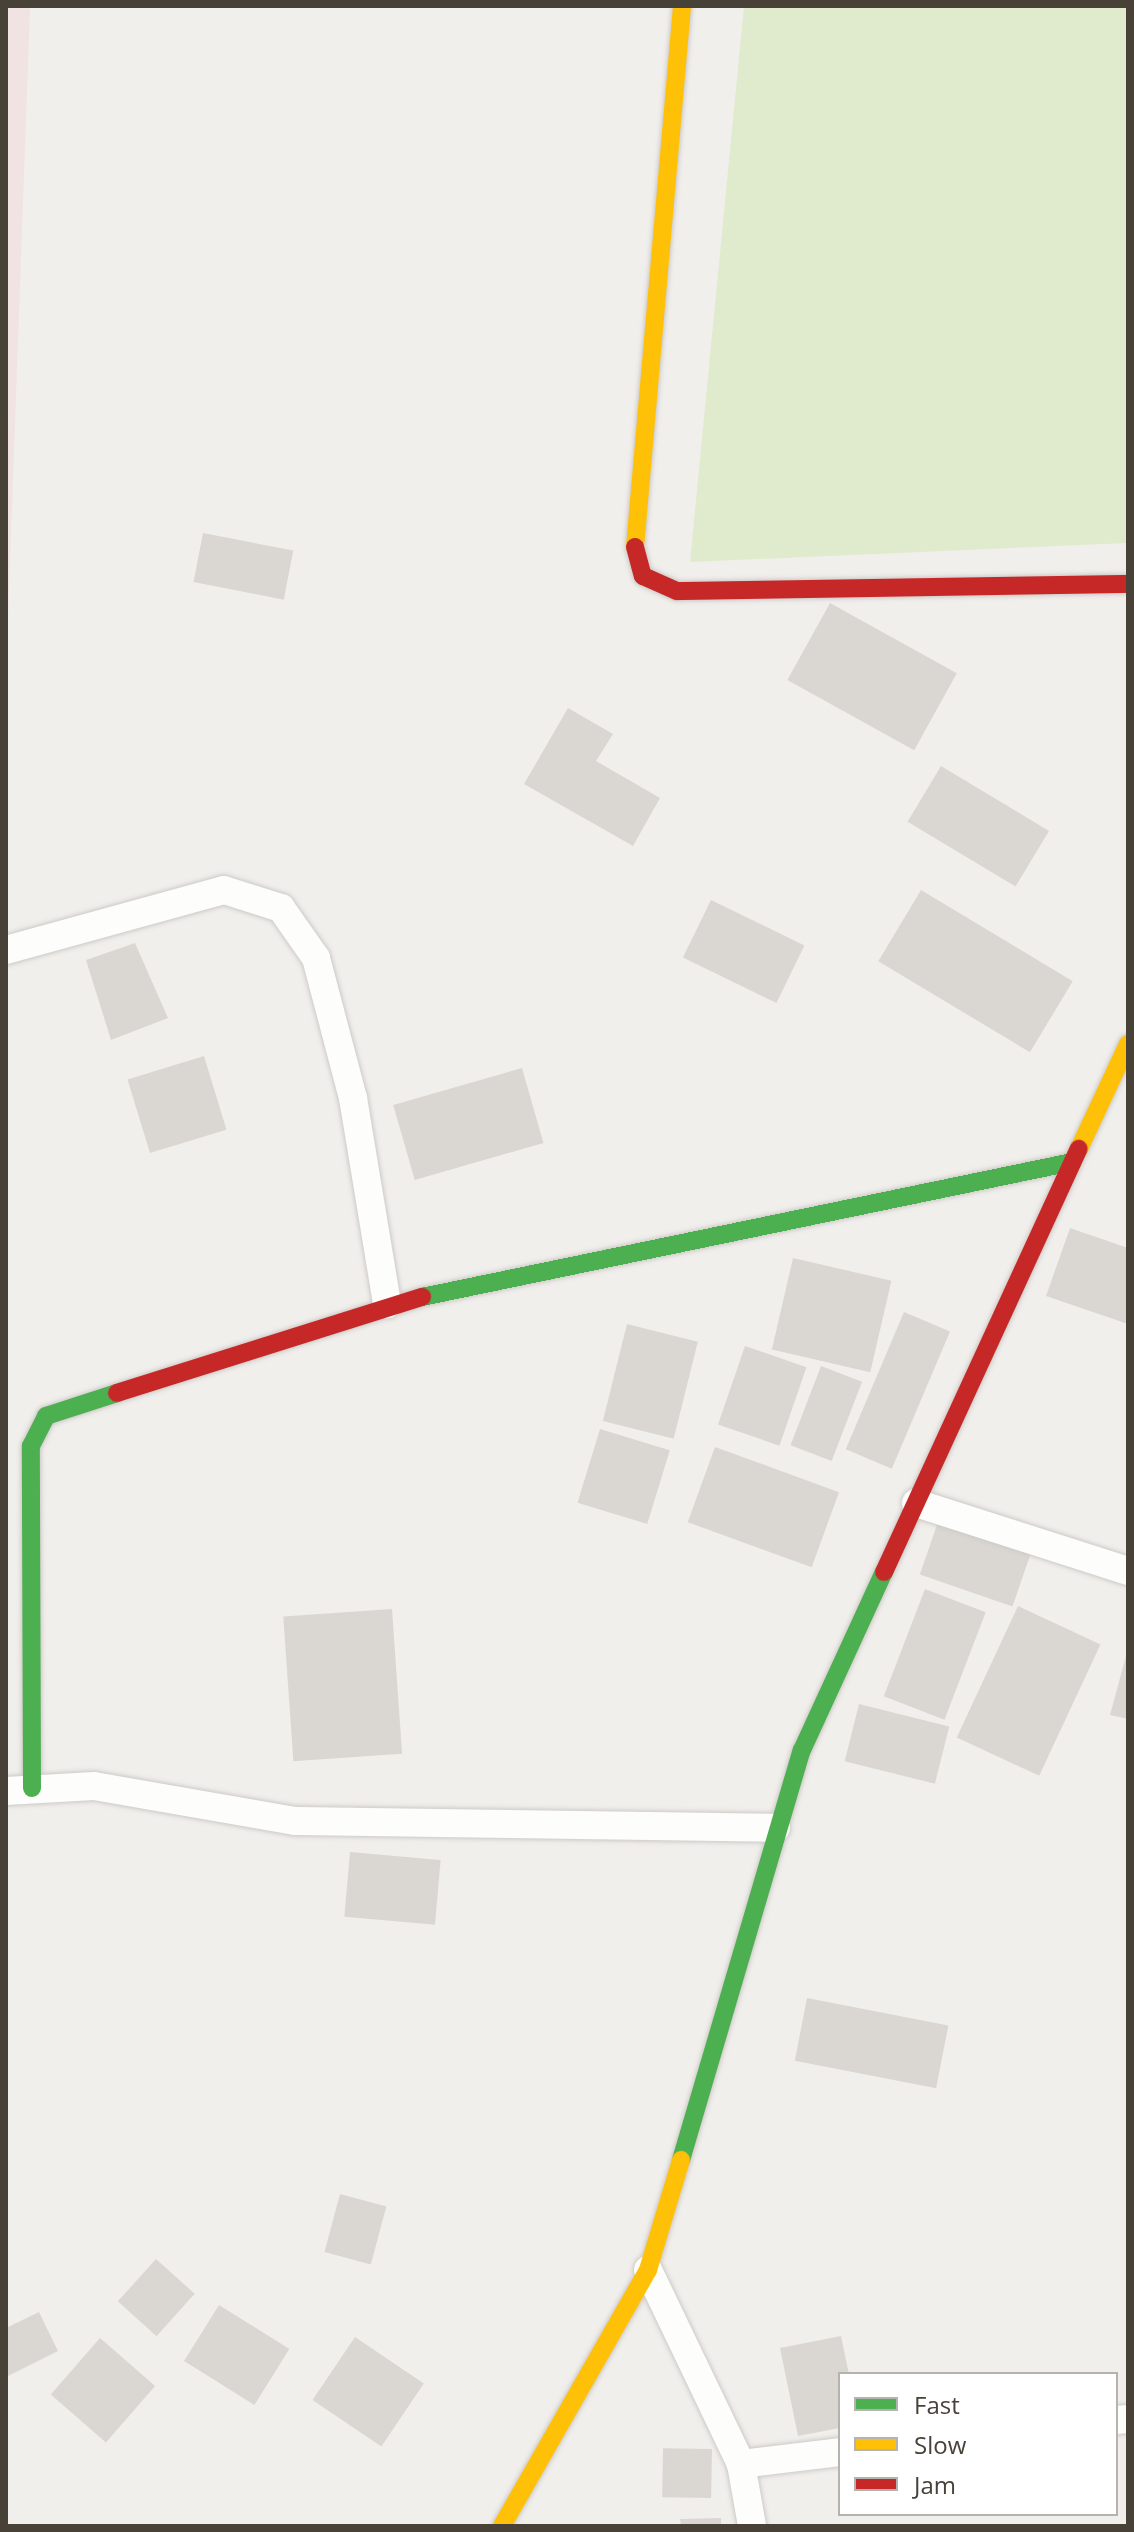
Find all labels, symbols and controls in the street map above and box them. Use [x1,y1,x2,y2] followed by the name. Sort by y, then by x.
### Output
[838,2372,1118,2516] legend
[914,2388,960,2421] text: Fast
[914,2428,966,2461] text: Slow
[914,2468,956,2501] text: Jam

